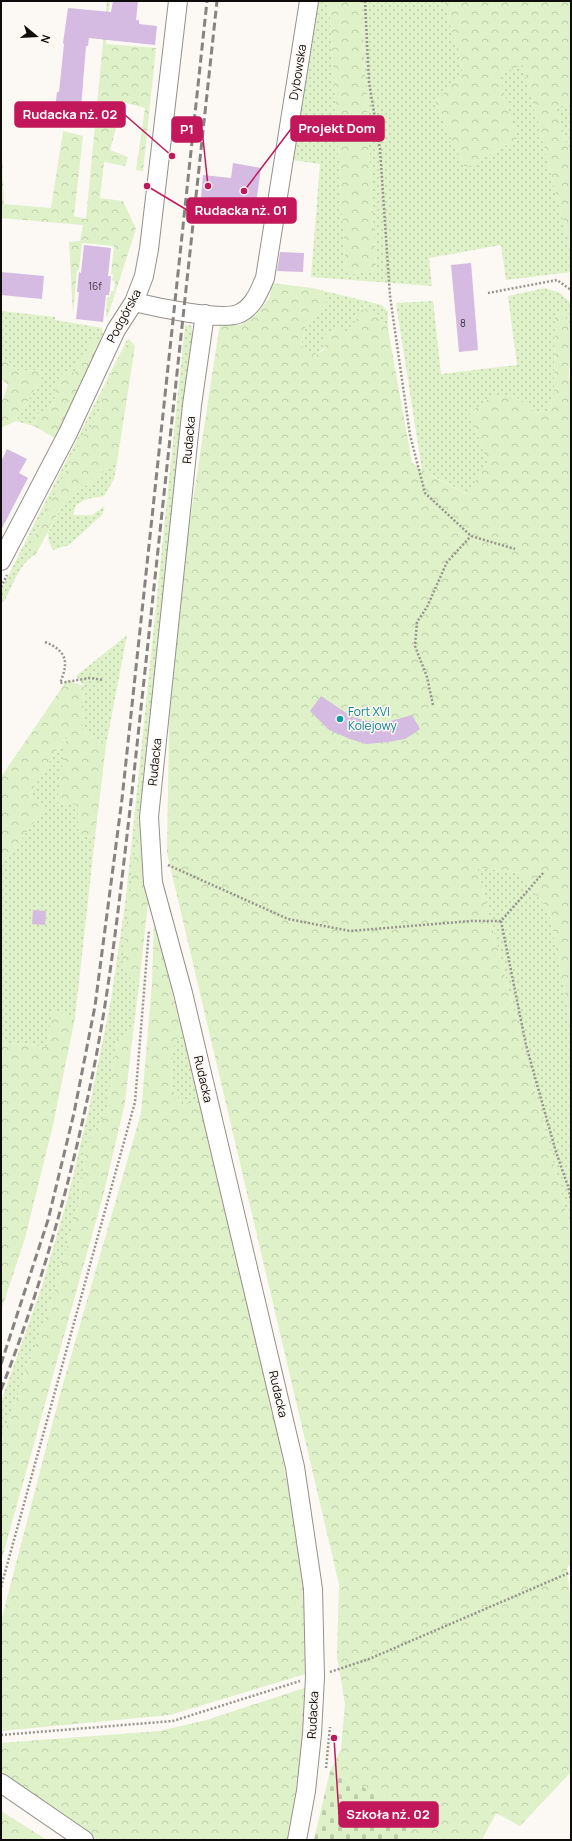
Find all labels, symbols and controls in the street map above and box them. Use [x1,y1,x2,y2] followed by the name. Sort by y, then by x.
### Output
[16,16,56,56] north arrow
[38,33,54,45] text: N
[285,43,310,101] street label: Dybowska
[15,102,125,127] callout: Rudacka nż. 02
[23,105,118,123] text: Rudacka nż. 02
[291,116,384,141] callout: Projekt Dom
[172,117,202,142] callout: P1
[298,119,376,137] text: Projekt Dom
[180,120,194,138] text: P1
[187,198,296,223] callout: Rudacka nż. 01
[195,201,287,219] text: Rudacka nż. 01
[88,279,102,293] house number: 16f
[102,286,145,346] street label: Podgórska
[460,316,466,330] house number: 8
[178,415,199,464] street label: Rudacka
[348,703,398,734] place label: Fort XVI Kolejowy
[335,714,345,724] marker: Fort XVI Kolejowy
[144,737,165,787] street label: Rudacka
[190,1054,217,1104] street label: Rudacka
[265,1369,292,1419] street label: Rudacka
[303,1691,322,1739] street label: Rudacka
[339,1802,438,1827] callout: Szkoła nż. 02
[346,1805,430,1823] text: Szkoła nż. 02

